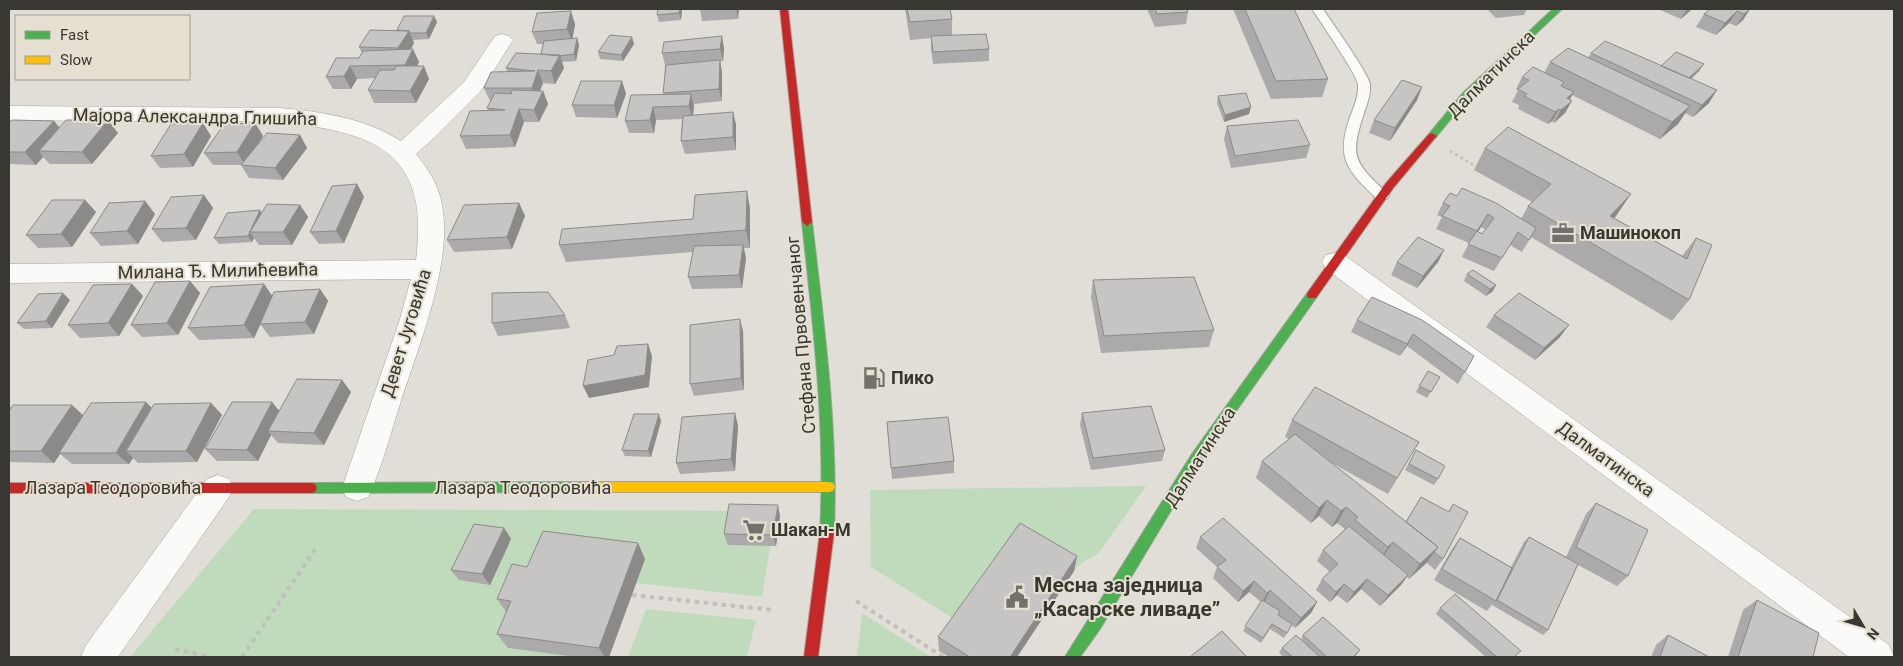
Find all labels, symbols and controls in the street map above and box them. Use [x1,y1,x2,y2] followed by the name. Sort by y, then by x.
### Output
[15,15,190,80] legend
[60,26,89,44] text: Fast
[1443,26,1539,122] street label: Далматинска
[60,51,92,69] text: Slow
[73,104,317,129] street label: Мајора Александра Глишића
[1550,220,1576,246] office icon: Машинокоп
[1580,222,1681,243] place label: Машинокоп
[781,235,820,435] street label: Стефана Првовенчаног
[118,258,318,283] street label: Милана Ђ. Милићевића
[376,266,435,399] street label: Девет Југовића
[861,365,887,391] fuel station icon: Пико
[891,367,934,388] place label: Пико
[1159,403,1240,511] street label: Далматинска
[1554,416,1659,501] street label: Далматинска
[25,477,201,498] street label: Лазара Теодоровића
[435,477,611,498] street label: Лазара Теодоровића
[741,517,767,543] supermarket icon: Шакан-М
[771,519,851,540] place label: Шакан-М
[1034,573,1220,621] place label: Месна заједница „Касарске ливаде”
[1004,584,1030,610] public building icon: Месна заједница „Касарске ливаде”
[1838,601,1888,651] north arrow
[1864,625,1883,643] text: N

